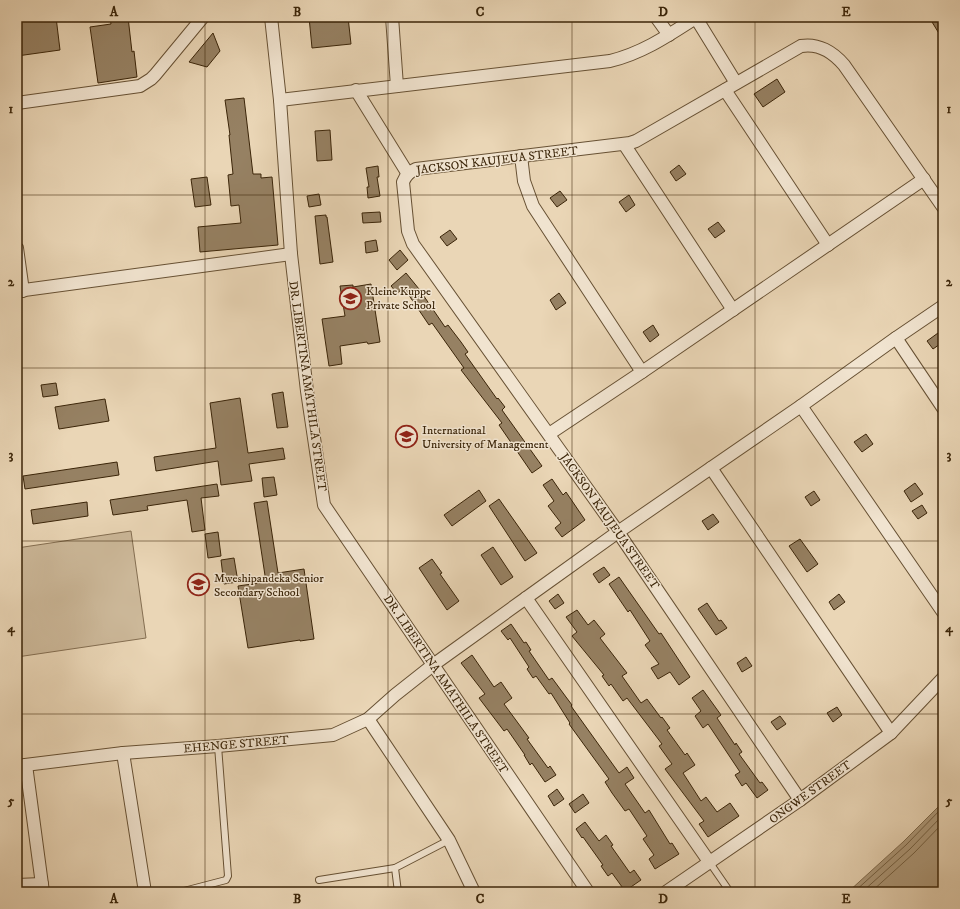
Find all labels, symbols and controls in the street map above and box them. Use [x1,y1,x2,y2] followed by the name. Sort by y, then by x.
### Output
[109,4,119,20] text: A
[293,4,301,20] text: B
[476,4,485,20] text: C
[658,4,668,20] text: D
[841,4,851,20] text: E
[9,101,14,117] text: 1
[947,101,952,117] text: 1
[414,143,579,178] street label: JACKSON KAUJEUA STREET
[8,274,15,290] text: 2
[946,274,953,290] text: 2
[285,280,330,492] street label: DR. LIBERTINA AMATHILA STREET
[366,284,436,313] place label: Kleine Kuppe Private School
[337,285,363,311] school or university icon: Kleine Kuppe Private School
[422,423,549,452] place label: International University of Management
[394,424,420,450] school or university icon: International University of Management
[9,447,14,463] text: 3
[947,447,952,463] text: 3
[556,450,662,592] street label: JACKSON KAUJEUA STREET
[214,571,324,600] place label: Mweshipandeka Senior Secondary School
[185,572,211,598] school or university icon: Mweshipandeka Senior Secondary School
[380,592,511,776] street label: DR. LIBERTINA AMATHILA STREET
[6,620,15,637] text: 4
[944,620,953,637] text: 4
[183,732,289,757] street label: EHENGE STREET
[766,758,854,827] street label: ONGWE STREET
[7,793,15,809] text: 5
[945,793,953,809] text: 5
[109,891,119,907] text: A
[293,891,301,907] text: B
[476,891,485,907] text: C
[658,891,668,907] text: D
[841,891,851,907] text: E

